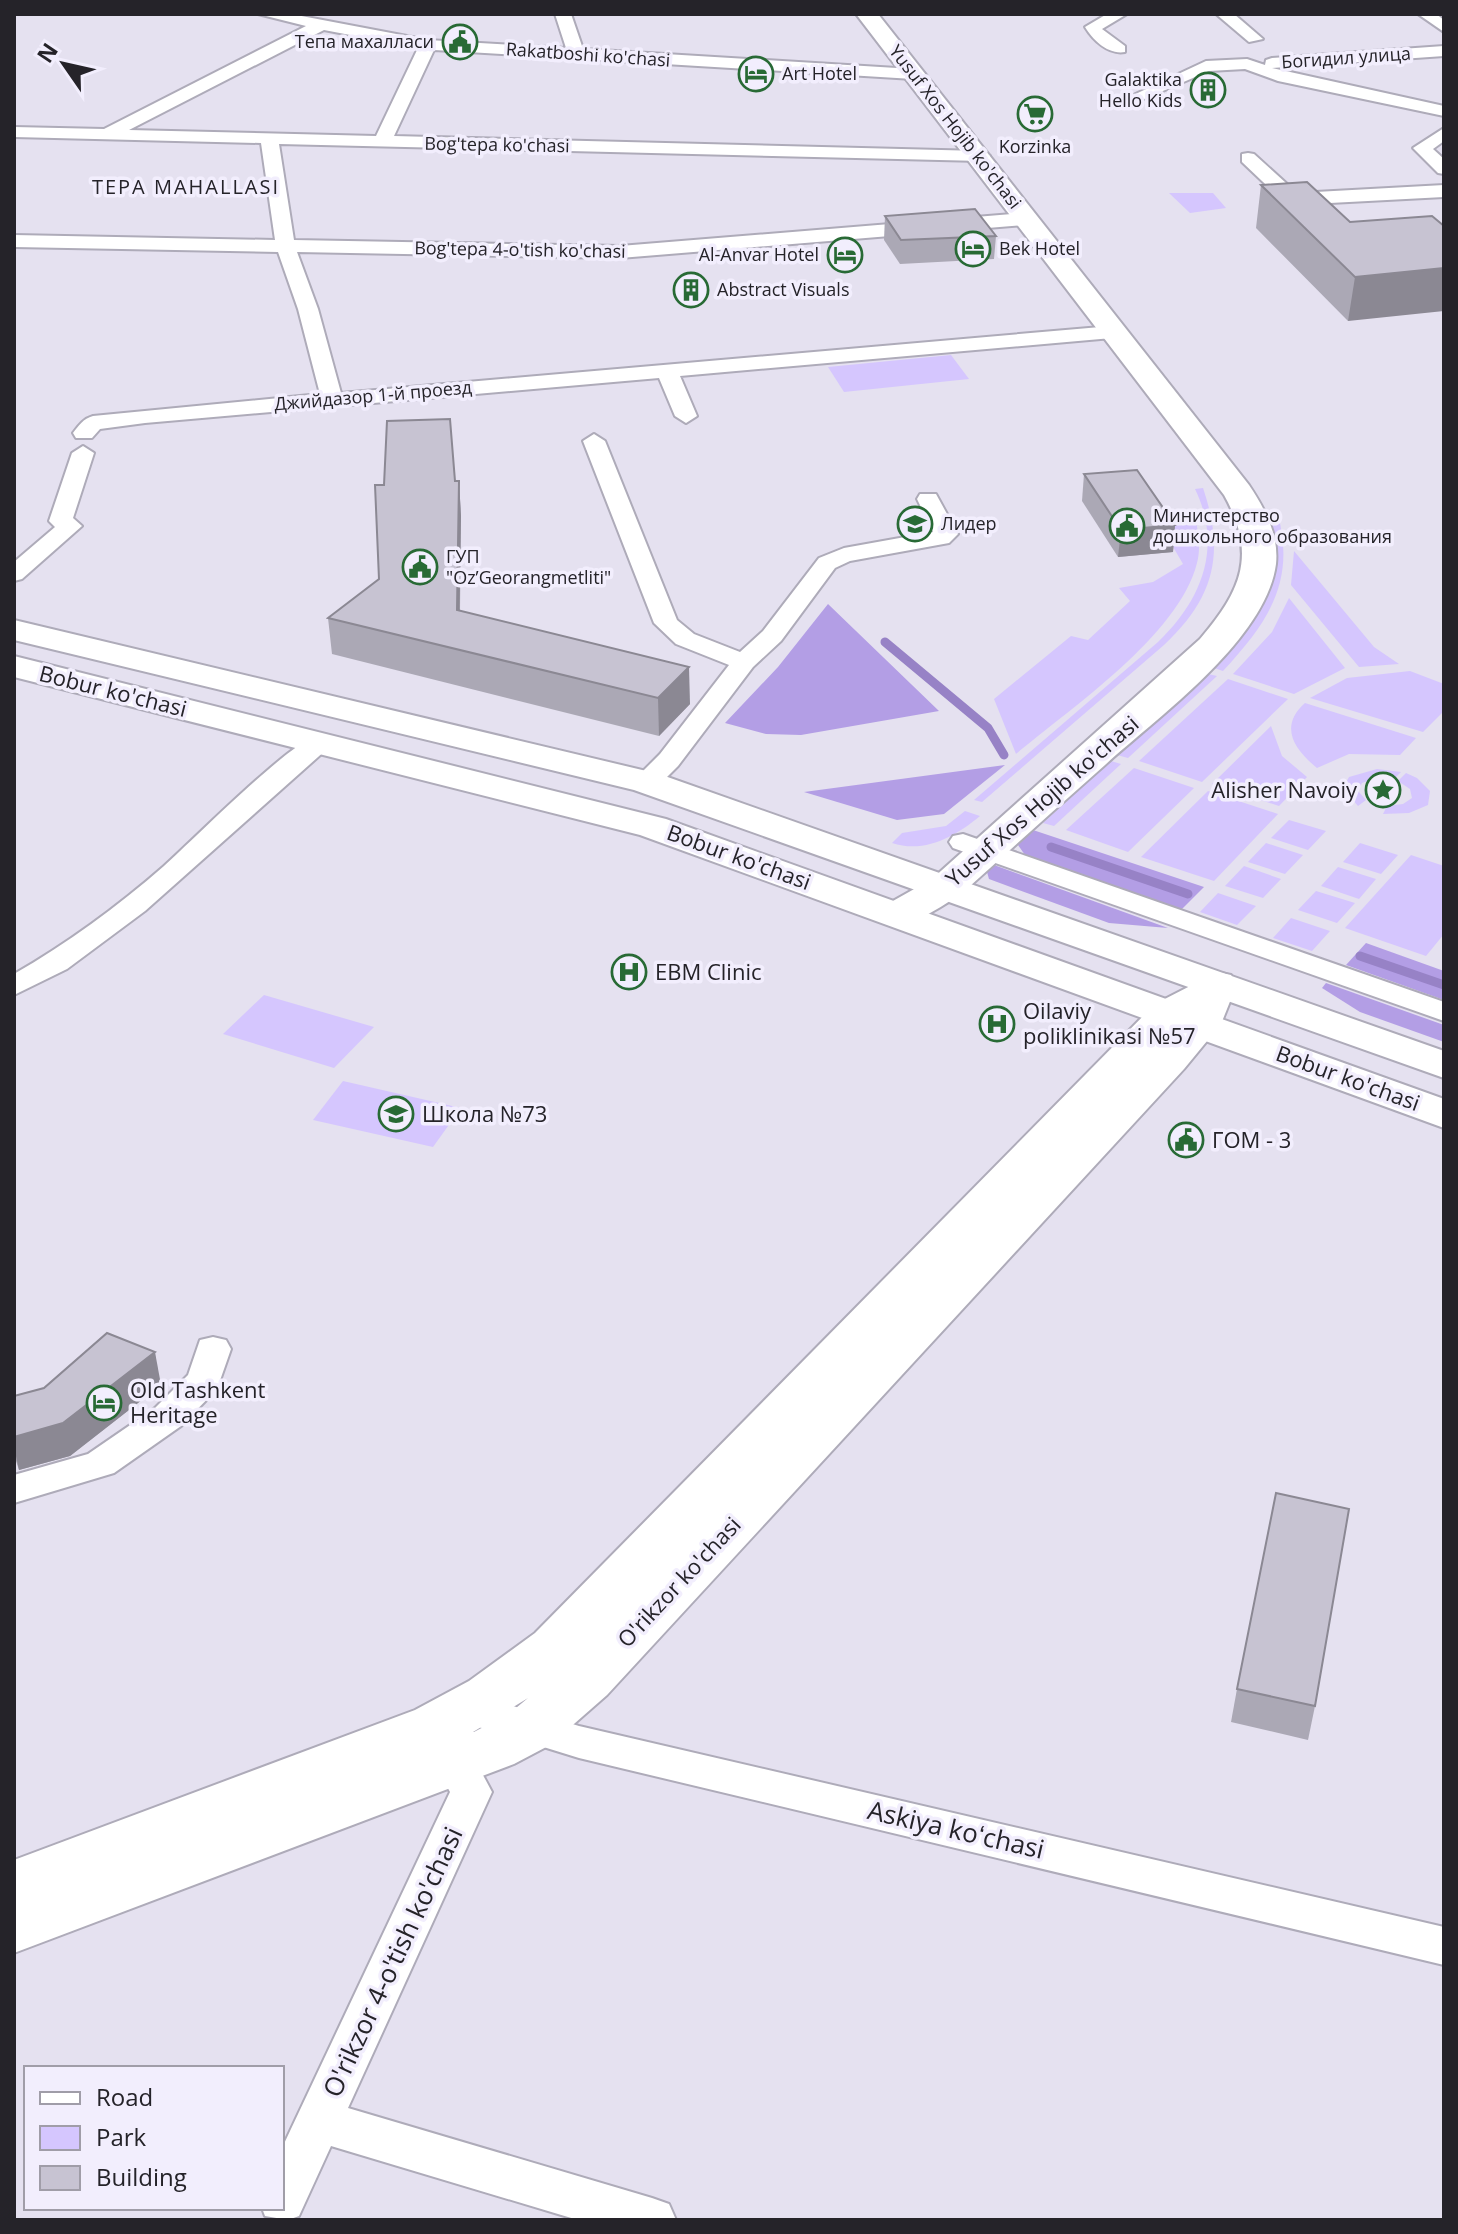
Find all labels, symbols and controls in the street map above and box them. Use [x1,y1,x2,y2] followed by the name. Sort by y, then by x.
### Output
[441,23,479,61] public building icon: Тепа махалласи
[24,24,104,104] north arrow
[295,29,434,53] place label: Тепа махалласи
[29,36,64,68] text: N
[505,36,671,72] street label: Rakatboshi ko'chasi
[884,39,1027,213] street label: Yusuf Xos Hojib ko'chasi
[1280,41,1412,74] street label: Богидил улица
[737,55,775,93] hotel icon: Art Hotel
[782,61,857,85] place label: Art Hotel
[1099,67,1182,112] place label: Galaktika Hello Kids
[1189,71,1227,109] building icon: Galaktika Hello Kids
[1016,95,1054,133] supermarket icon: Korzinka
[424,131,570,157] street label: Bog'tepa ko'chasi
[999,134,1071,158] place label: Korzinka
[92,173,280,200] district label: TEPA MAHALLASI
[954,230,992,268] hotel icon: Bek Hotel
[414,235,626,263] street label: Bog'tepa 4-o'tish ko'chasi
[826,236,864,274] hotel icon: Al-Anvar Hotel
[999,236,1080,260] place label: Bek Hotel
[699,242,819,266] place label: Al-Anvar Hotel
[672,271,710,309] building icon: Abstract Visuals
[717,277,849,301] place label: Abstract Visuals
[273,374,473,416] street label: Джийдазор 1-й проезд
[1153,503,1392,548] place label: Министерство дошкольного образования
[896,505,934,543] school or university icon: Лидер
[1108,507,1146,545] public building icon: Министерство дошкольного образования
[941,511,997,535] place label: Лидер
[446,544,611,589] place label: ГУП "Oz’Georangmetliti"
[401,548,439,586] public building icon: ГУП "Oz’Georangmetliti"
[36,657,190,723] street label: Bobur ko'chasi
[938,708,1144,892] street label: Yusuf Xos Hojib ko'chasi
[1364,771,1402,809] place icon: Alisher Navoiy
[1211,774,1358,804] place label: Alisher Navoiy
[663,816,815,896] street label: Bobur ko'chasi
[610,953,648,991] hospital icon: EBM Clinic
[655,956,762,986] place label: EBM Clinic
[1023,995,1196,1050] place label: Oilaviy poliklinikasi №57
[978,1005,1016,1043] hospital icon: Oilaviy poliklinikasi №57
[1272,1037,1424,1117] street label: Bobur ko'chasi
[377,1095,415,1133] school or university icon: Школа №73
[422,1098,547,1128] place label: Школа №73
[1167,1121,1205,1159] public building icon: ГОМ - 3
[1212,1124,1291,1154] place label: ГОМ - 3
[130,1374,266,1429] place label: Old Tashkent Heritage
[85,1384,123,1422] hotel icon: Old Tashkent Heritage
[610,1510,747,1653] street label: O'rikzor ko'chasi
[864,1791,1048,1867] street label: Askiya koʻchasi
[314,1821,471,2103] street label: O'rikzor 4-o'tish ko'chasi
[24,2066,284,2210] legend
[96,2080,153,2113] text: Road
[96,2120,147,2153] text: Park
[96,2160,187,2193] text: Building

